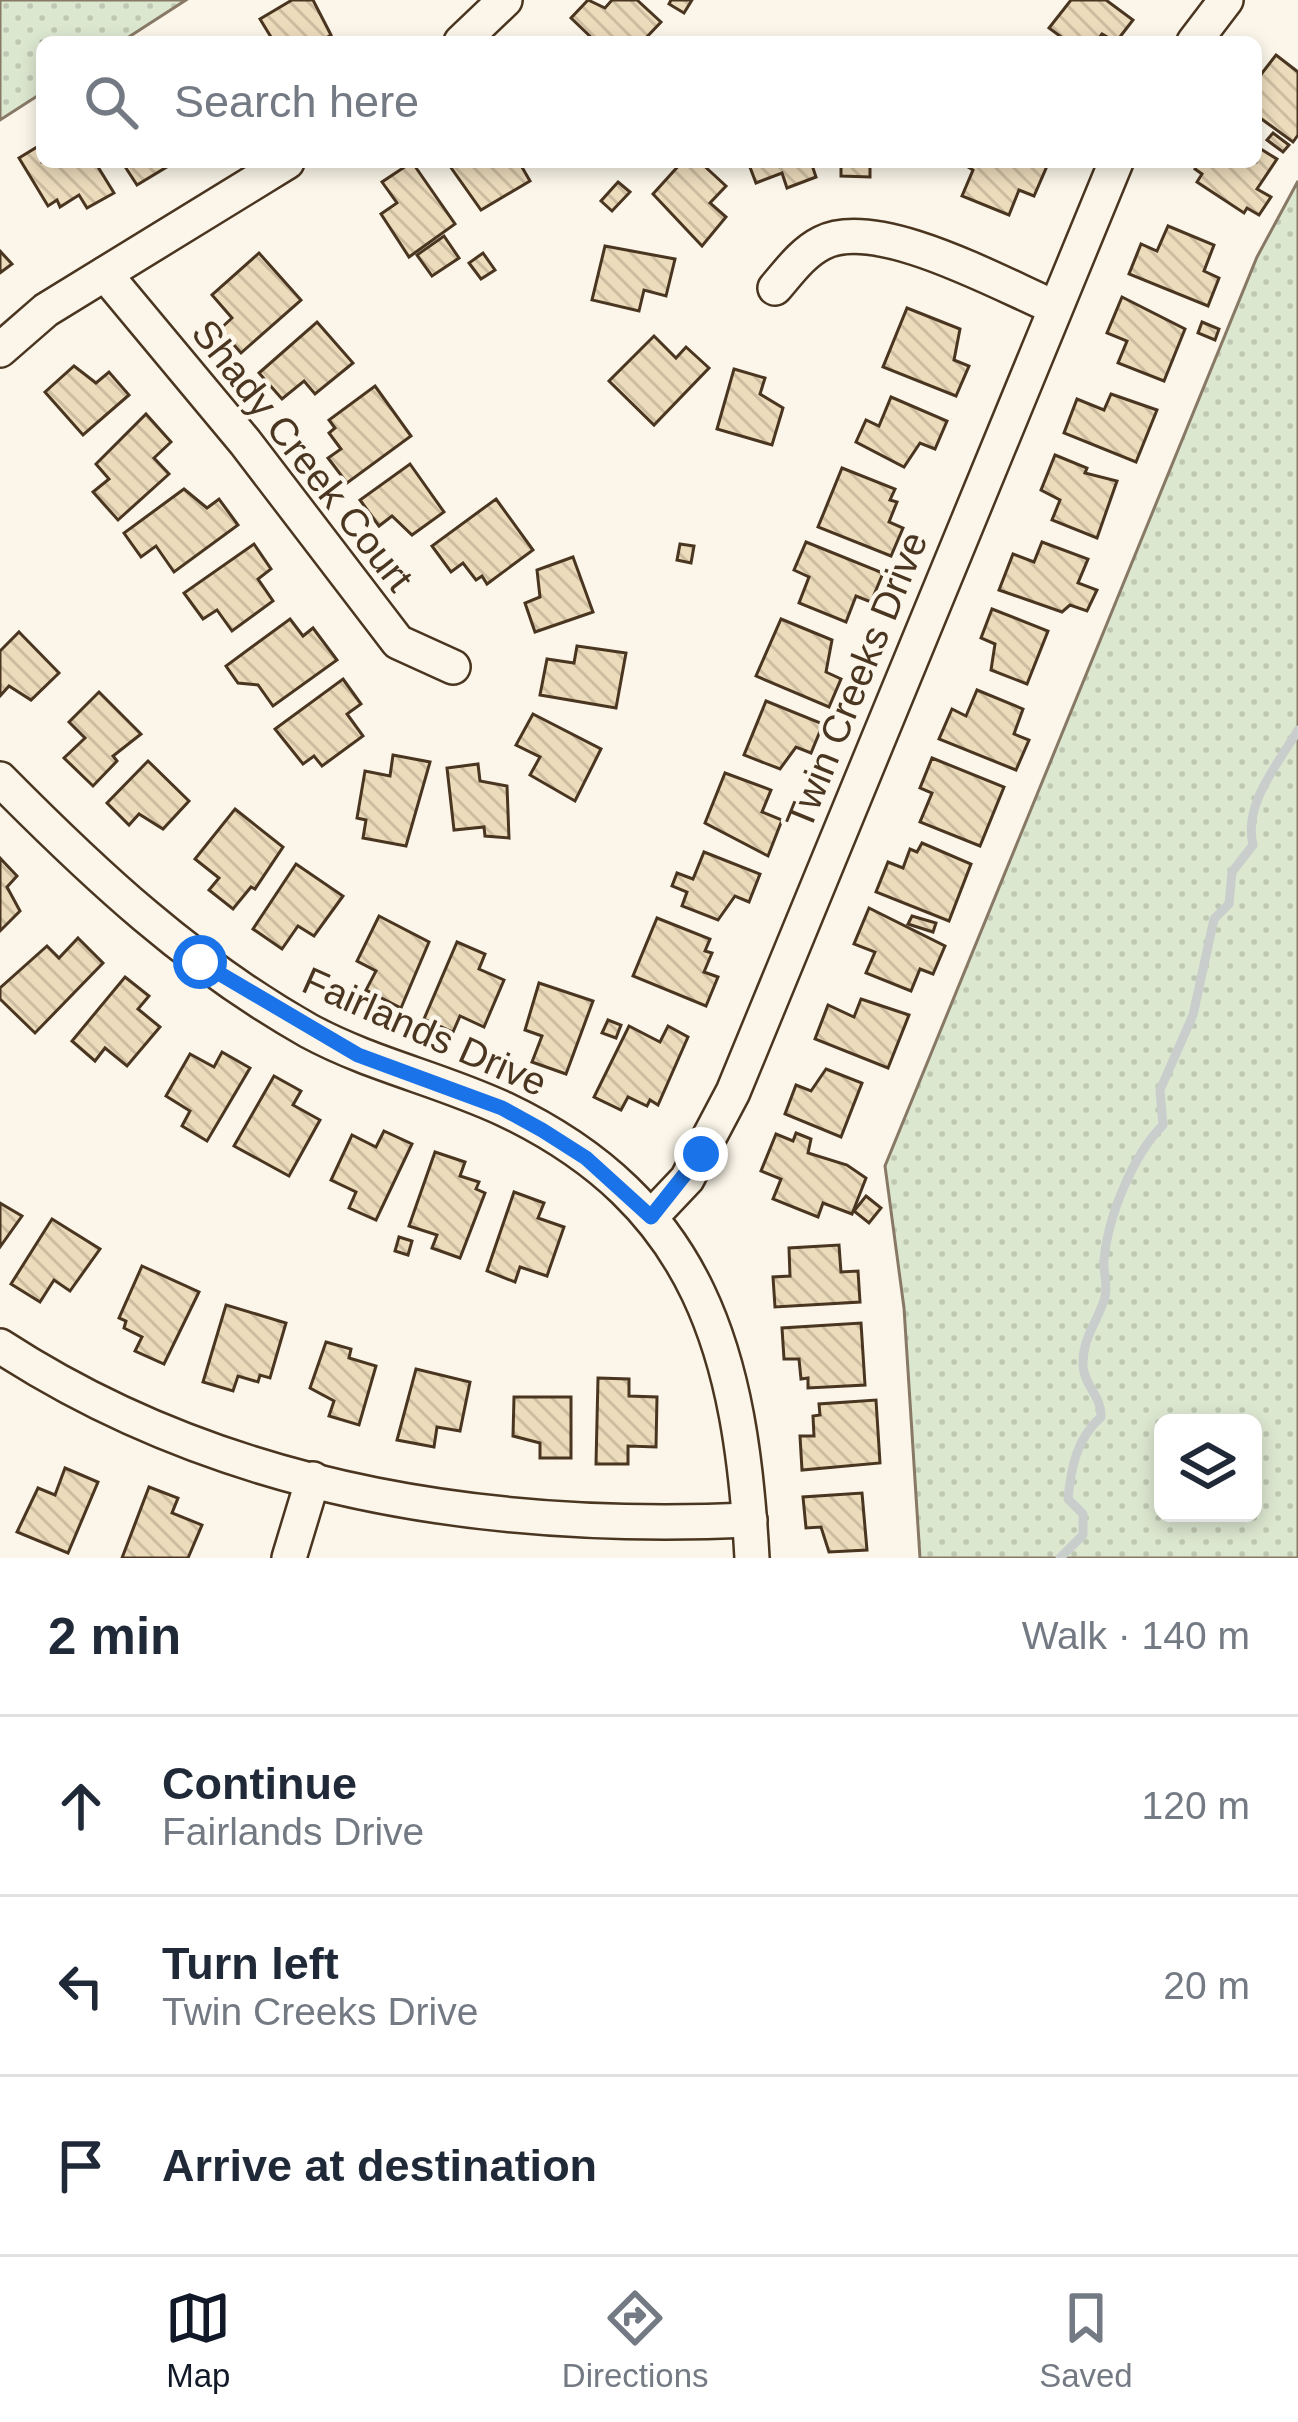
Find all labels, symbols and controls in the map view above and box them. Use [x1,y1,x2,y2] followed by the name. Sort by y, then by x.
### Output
[36,36,1262,168] search box
[78,69,144,135] icon: search
[174,76,419,127] text: Search here
[184,311,422,599] street label: Shady Creek Court
[777,525,936,835] street label: Twin Creeks Drive
[173,935,227,989] route start
[296,958,553,1104] street label: Fairlands Drive
[674,1127,728,1181] route end
[1154,1414,1262,1522] map controls
[1154,1414,1262,1522] button: layers
[48,1608,181,1665] text: 2 min
[1022,1614,1250,1657] text: Walk · 140 m
[162,1758,357,1809] text: Continue
[48,1773,114,1839] icon: ahead
[1142,1784,1250,1827] text: 120 m
[162,1810,424,1853] text: Fairlands Drive
[162,1938,339,1989] text: Turn left
[48,1953,114,2019] icon: left
[1163,1964,1250,2007] text: 20 m
[162,1990,478,2033] text: Twin Creeks Drive
[48,2133,114,2199] icon: arrive
[162,2140,597,2191] text: Arrive at destination
[165,2285,231,2395] tab: Map
[562,2285,709,2395] tab: Directions
[1039,2285,1133,2395] tab: Saved

